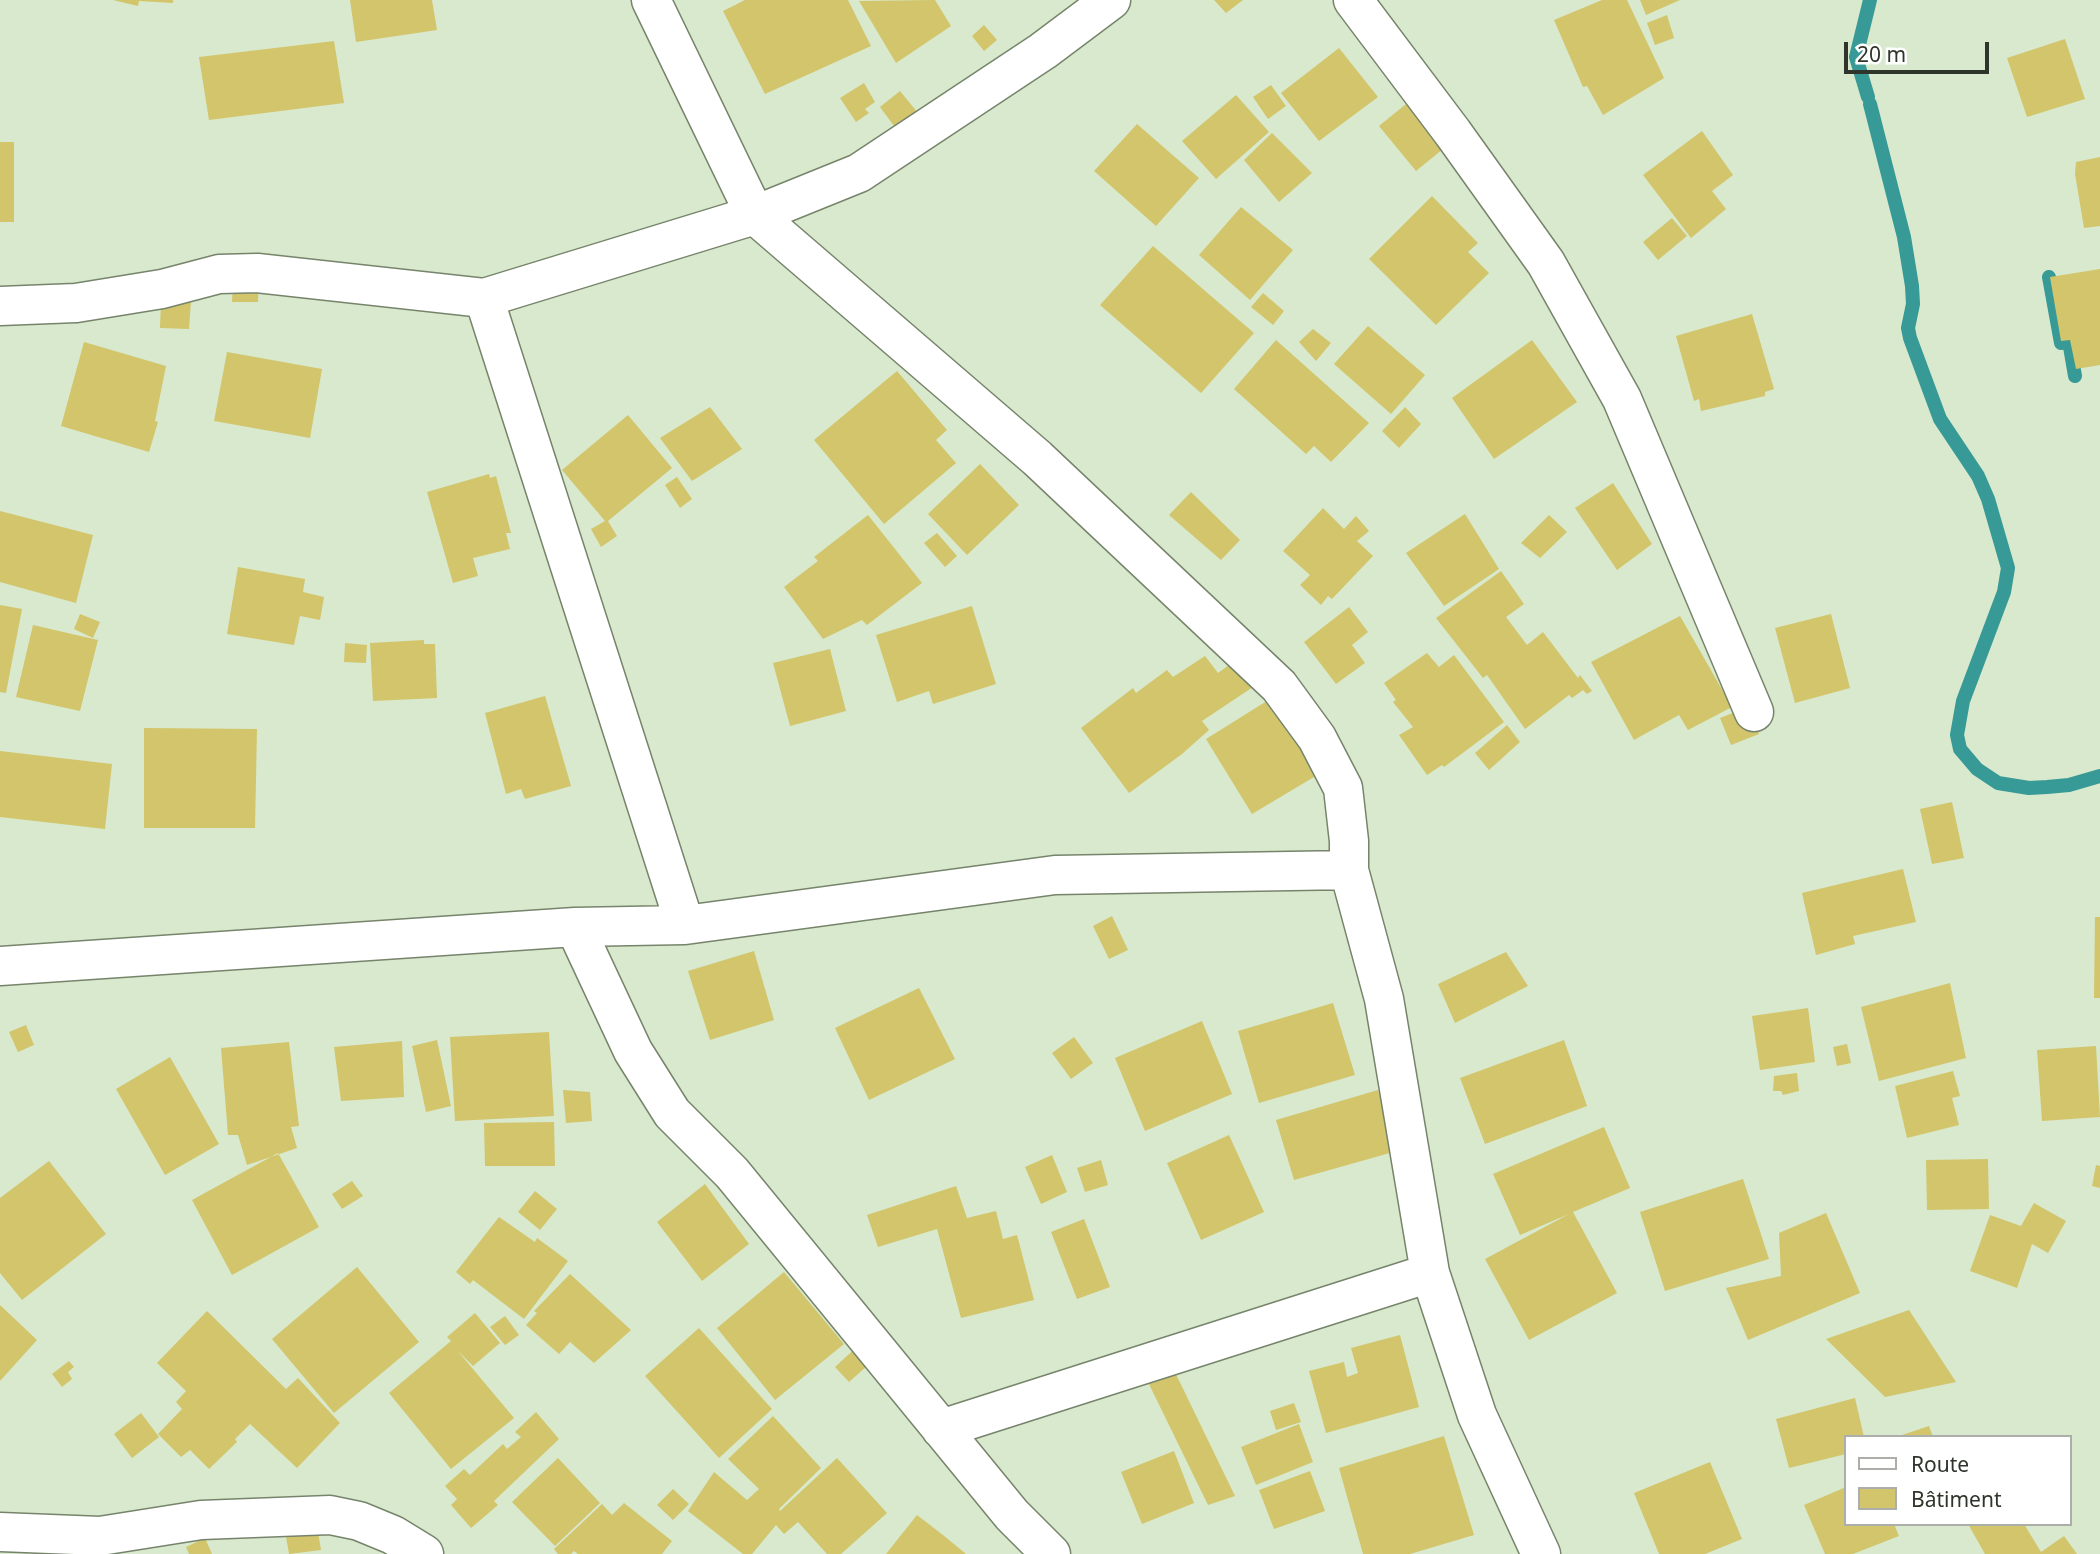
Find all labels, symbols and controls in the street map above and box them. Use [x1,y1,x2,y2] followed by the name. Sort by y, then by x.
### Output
[1848,28,1993,72] scale bar
[1857,40,1906,68] text: 20 m
[1844,1435,2072,1526] legend
[1911,1450,1969,1478] text: Route
[1911,1485,2001,1513] text: Bâtiment

